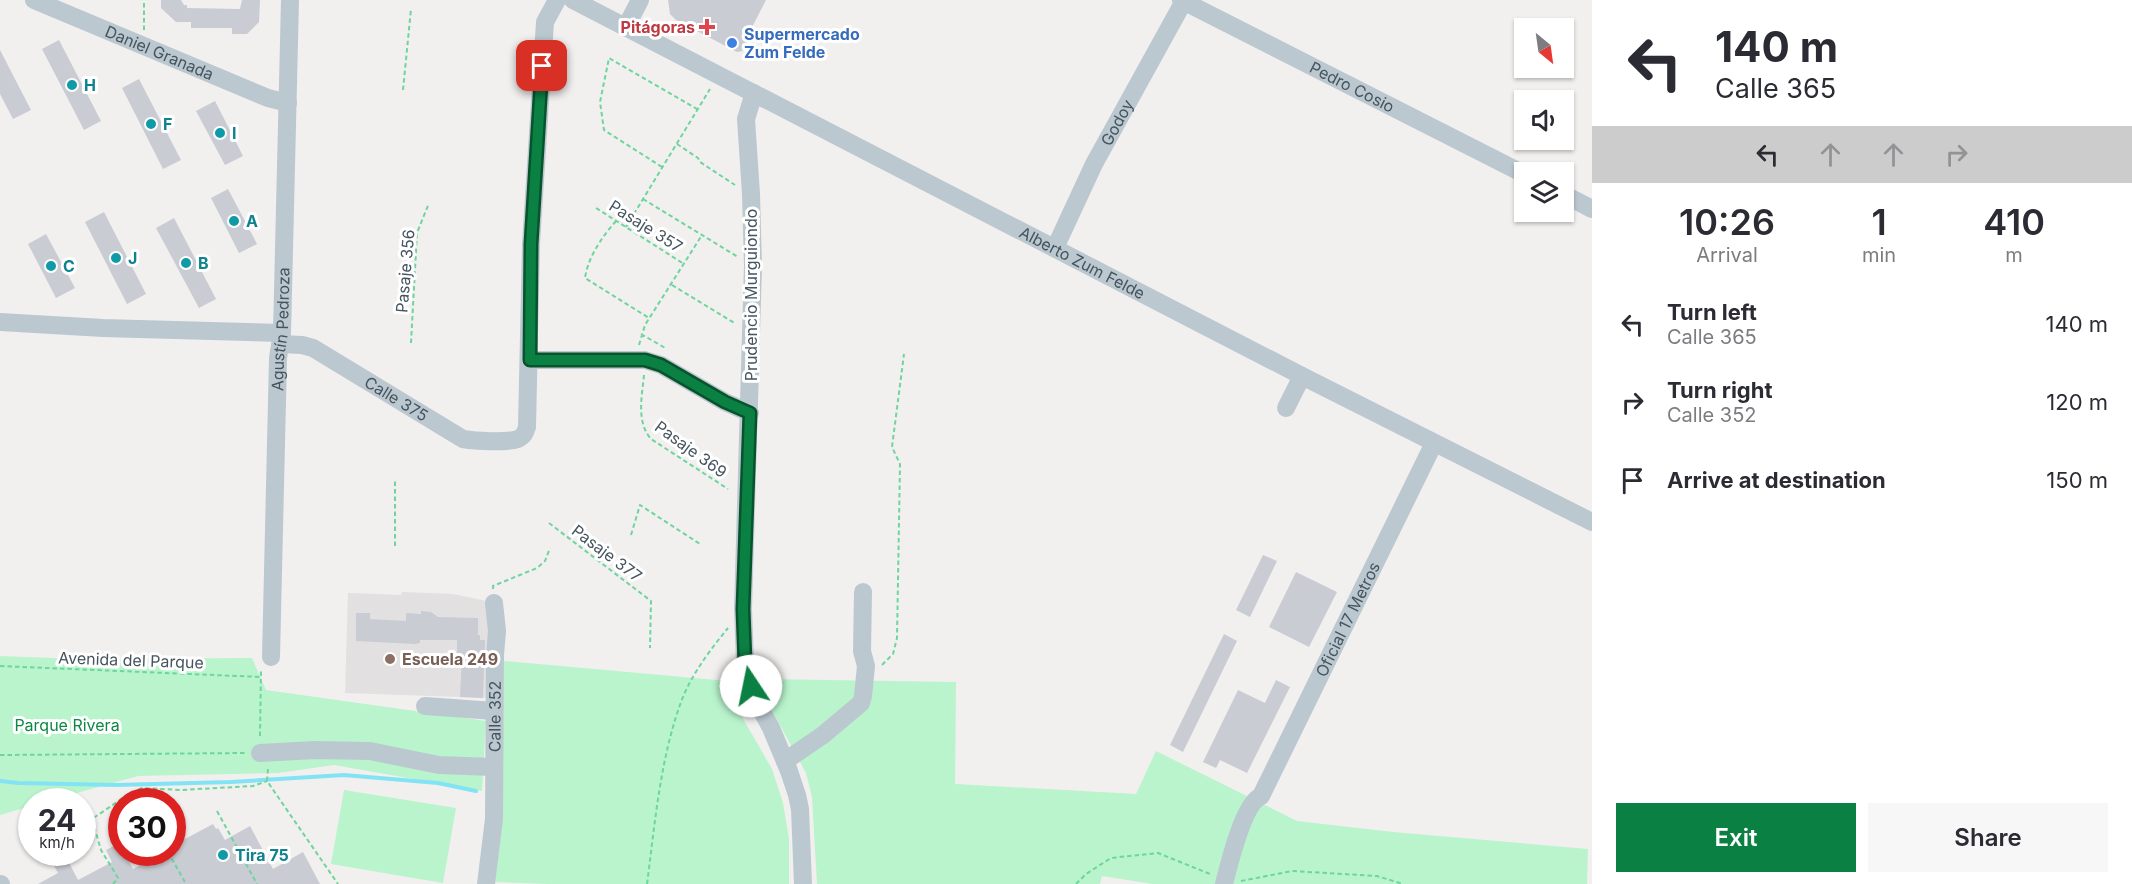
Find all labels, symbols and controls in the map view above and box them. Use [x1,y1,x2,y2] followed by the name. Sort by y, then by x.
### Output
[621,17,695,37] place label: Pitágoras
[1514,18,1574,78] north arrow
[1514,18,1574,222] map controls
[700,20,714,34] marker: Pitágoras
[102,21,217,84] street label: Daniel Granada
[1715,21,1838,72] text: 140 m
[744,24,860,62] place label: Supermercado Zum Felde
[1616,24,1694,102] icon: left
[725,36,739,50] marker: Supermercado Zum Felde
[516,40,567,91] pin
[525,49,558,82] icon: arrive
[1307,57,1398,117] street label: Pedro Cosio
[1715,72,1836,105] text: Calle 365
[84,75,96,95] place label: H
[65,78,79,92] marker: H
[1514,90,1574,150] button: sound
[1096,96,1138,149] street label: Godoy
[163,114,172,134] place label: F
[144,117,158,131] marker: F
[232,123,237,143] place label: I
[213,126,227,140] marker: I
[1751,138,1784,171] icon: left
[1814,138,1847,171] icon: ahead
[1877,138,1910,171] icon: ahead
[1940,138,1973,171] icon: right
[1514,162,1574,222] button: layers
[606,196,686,256] street label: Pasaje 357
[1679,200,1775,244] text: 10:26
[1871,200,1887,244] text: 1
[1983,200,2045,244] text: 410
[741,209,761,381] street label: Prudencio Murguiondo
[246,211,258,231] place label: A
[227,214,241,228] marker: A
[1016,222,1148,303] street label: Alberto Zum Felde
[391,228,419,314] street label: Pasaje 356
[1696,243,1758,267] text: Arrival
[1862,243,1896,267] text: min
[2005,243,2023,267] text: m
[128,248,137,268] place label: J
[109,251,123,265] marker: J
[198,253,209,273] place label: B
[63,256,75,276] place label: C
[179,256,193,270] marker: B
[44,259,58,273] marker: C
[267,267,294,391] street label: Agustín Pedroza
[1667,299,1757,325] text: Turn left
[1616,308,1649,341] icon: left
[2046,311,2108,337] text: 140 m
[1667,325,1757,349] text: Calle 365
[361,372,432,426] street label: Calle 375
[1667,377,1773,403] text: Turn right
[1616,386,1649,419] icon: right
[2046,389,2108,415] text: 120 m
[1667,403,1757,427] text: Calle 352
[651,416,731,482] street label: Pasaje 369
[1616,464,1649,497] icon: arrive
[1667,467,1886,493] text: Arrive at destination
[2046,467,2108,493] text: 150 m
[568,520,646,586] street label: Pasaje 377
[1311,559,1384,680] street label: Oficial 17 Metros
[58,647,204,673] street label: Avenida del Parque
[402,649,498,669] place label: Escuela 249
[383,652,397,666] marker: Escuela 249
[719,654,783,718] position arrow
[484,681,505,752] street label: Calle 352
[14,715,120,735] park label: Parque Rivera
[108,788,186,866] speed limit sign: 30
[38,802,76,838] text: 24
[1616,803,1856,872] button: Exit
[1868,803,2108,872] button: Share
[39,833,75,852] text: km/h
[235,845,289,865] place label: Tira 75
[216,848,230,862] marker: Tira 75

